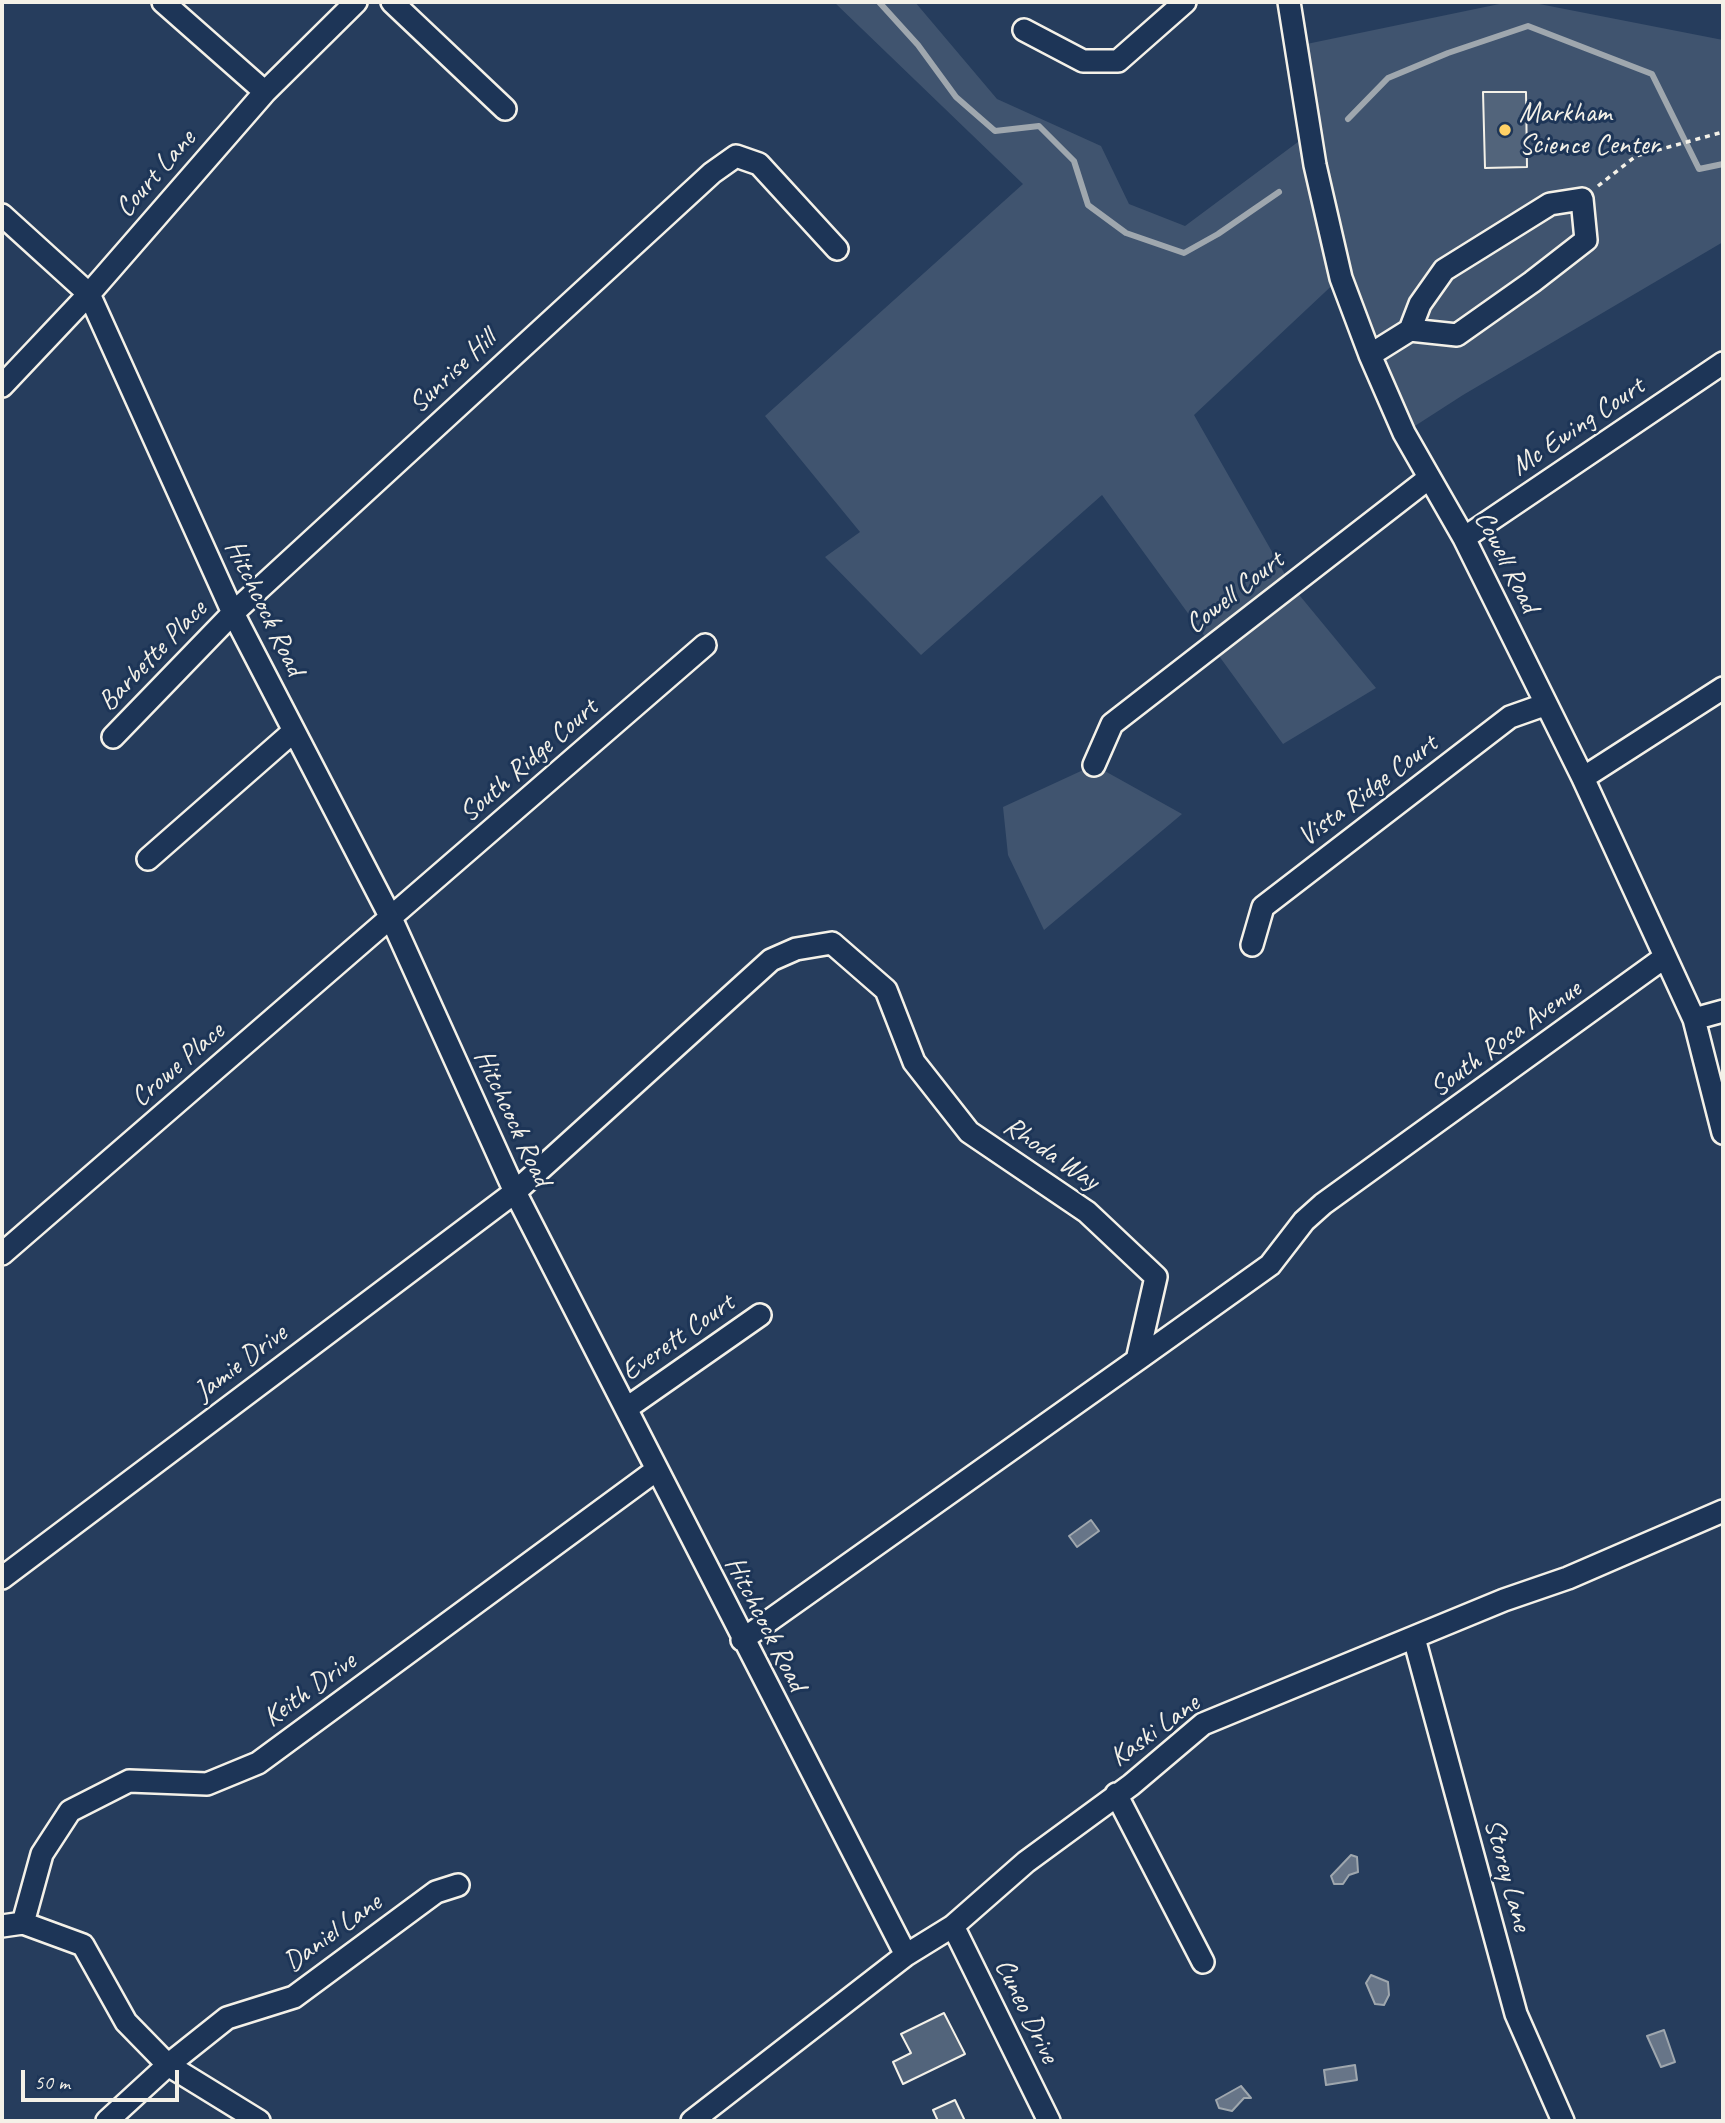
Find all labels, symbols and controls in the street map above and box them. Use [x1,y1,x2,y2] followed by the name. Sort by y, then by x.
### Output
[1519,97,1659,163] place label: Markham Science Center
[1497,122,1513,138] marker: Markham Science Center
[109,123,203,225] street label: Court Lane
[402,323,504,421] street label: Sunrise Hill
[1505,370,1651,484] street label: Mc Ewing Court
[1466,506,1546,618] street label: Cowell Road
[217,535,311,681] street label: Hitchcock Road
[1179,544,1291,642] street label: Cowell Court
[92,593,214,719] street label: Barbette Place
[453,692,605,830] street label: South Ridge Court
[1292,728,1444,854] street label: Vista Ridge Court
[1424,973,1588,1105] street label: South Rosa Avenue
[124,1015,232,1115] street label: Crowe Place
[466,1044,558,1192] street label: Hitchcock Road
[997,1110,1105,1198] street label: Rhoda Way
[615,1287,741,1389] street label: Everett Court
[188,1317,294,1409] street label: Jamie Drive
[717,1551,813,1697] street label: Hitchcock Road
[257,1645,363,1735] street label: Keith Drive
[1104,1687,1206,1775] street label: Kaski Lane
[1476,1815,1538,1935] street label: Storey Lane
[278,1886,388,1980] street label: Daniel Lane
[986,1953,1066,2069] street label: Cuneo Drive
[24,2056,182,2100] scale bar
[34,2069,70,2095] text: 50 m

